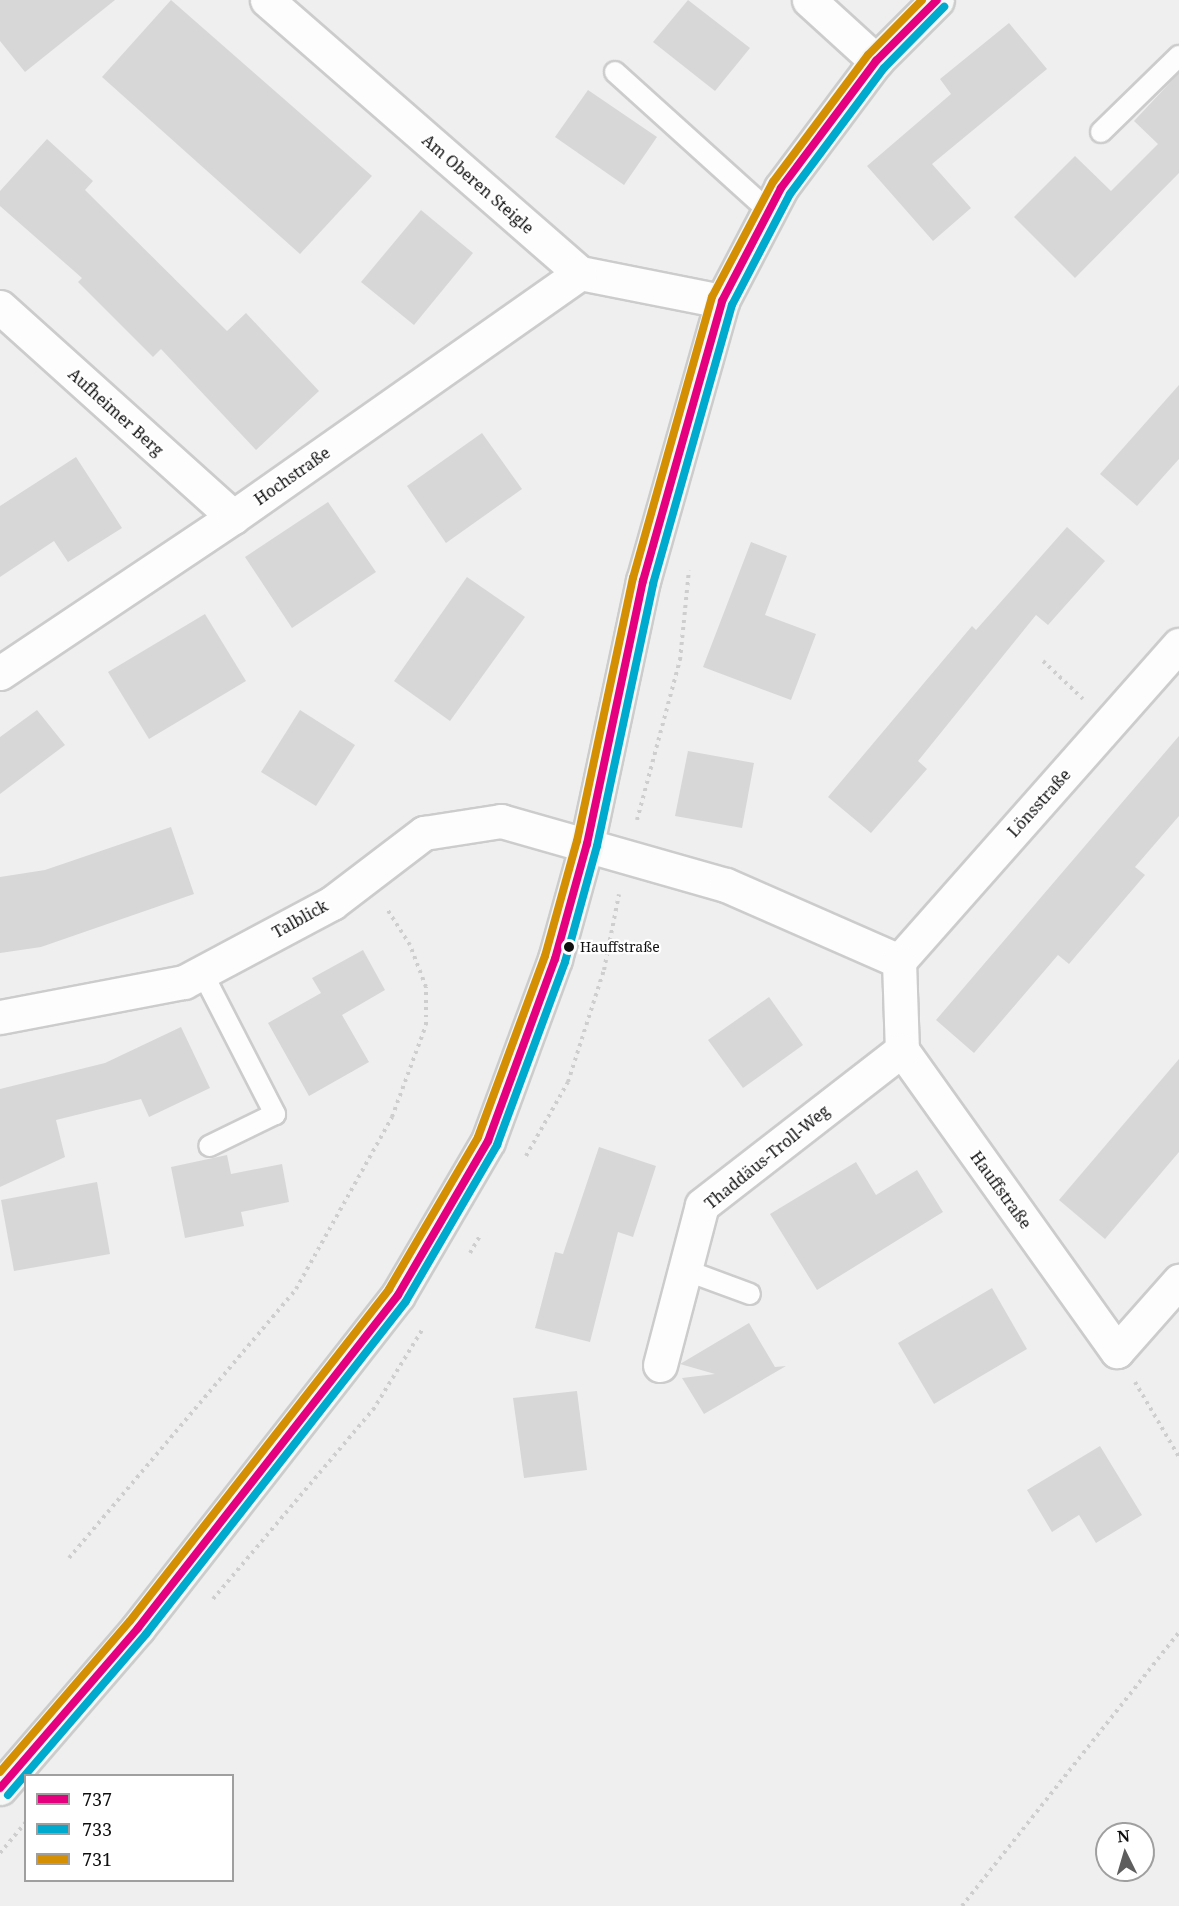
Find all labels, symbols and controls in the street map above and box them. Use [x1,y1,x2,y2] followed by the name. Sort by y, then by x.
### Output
[418,130,538,238] street label: Am Oberen Steigle
[64,364,168,460] street label: Aufheimer Berg
[250,443,334,509] street label: Hochstraße
[1004,765,1074,841] street label: Lönsstraße
[269,896,331,942] street label: Talblick
[580,939,660,955] place label: Hauffstraße
[563,941,575,953] marker: Hauffstraße
[701,1101,833,1213] street label: Thaddäus-Troll-Weg
[966,1147,1036,1233] street label: Hauffstraße
[24,1774,234,1882] legend
[82,1787,112,1811] text: 737
[82,1817,112,1841] text: 733
[1095,1822,1155,1882] north arrow
[1116,1825,1131,1848] text: N
[82,1847,112,1871] text: 731

